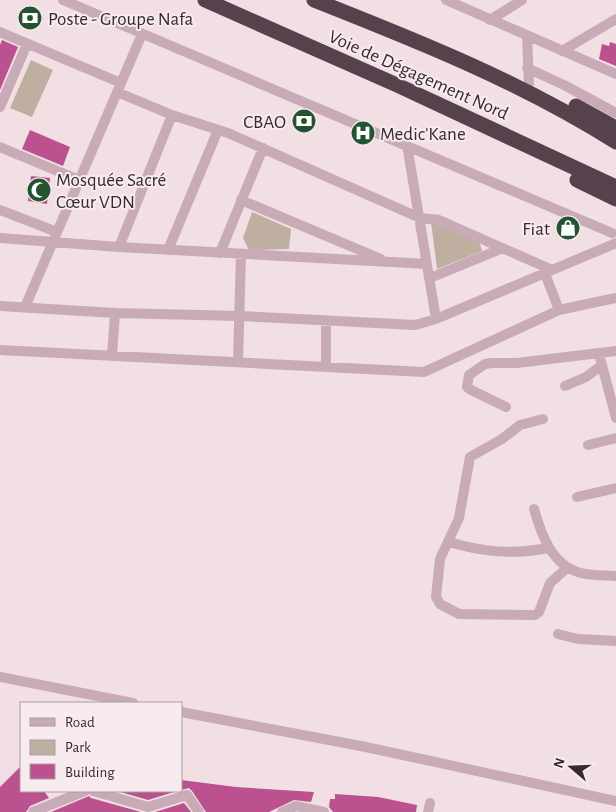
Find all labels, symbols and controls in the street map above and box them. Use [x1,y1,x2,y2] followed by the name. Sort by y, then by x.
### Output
[17,5,43,31] bank icon: Poste - Groupe Nafa
[48,10,194,29] place label: Poste - Groupe Nafa
[326,27,511,124] street label: Voie de Dégagement Nord
[291,108,317,134] bank icon: CBAO
[243,113,286,132] place label: CBAO
[350,120,376,146] hospital icon: Medic'Kane
[380,125,466,144] place label: Medic'Kane
[56,171,166,212] place label: Mosquée Sacré Cœur VDN
[26,177,52,203] mosque icon: Mosquée Sacré Cœur VDN
[555,215,581,241] shop icon: Fiat
[522,220,550,239] place label: Fiat
[20,702,182,792] legend
[65,715,95,730] text: Road
[65,740,91,755] text: Park
[546,742,596,792] north arrow
[551,756,568,770] text: N
[65,765,115,780] text: Building

